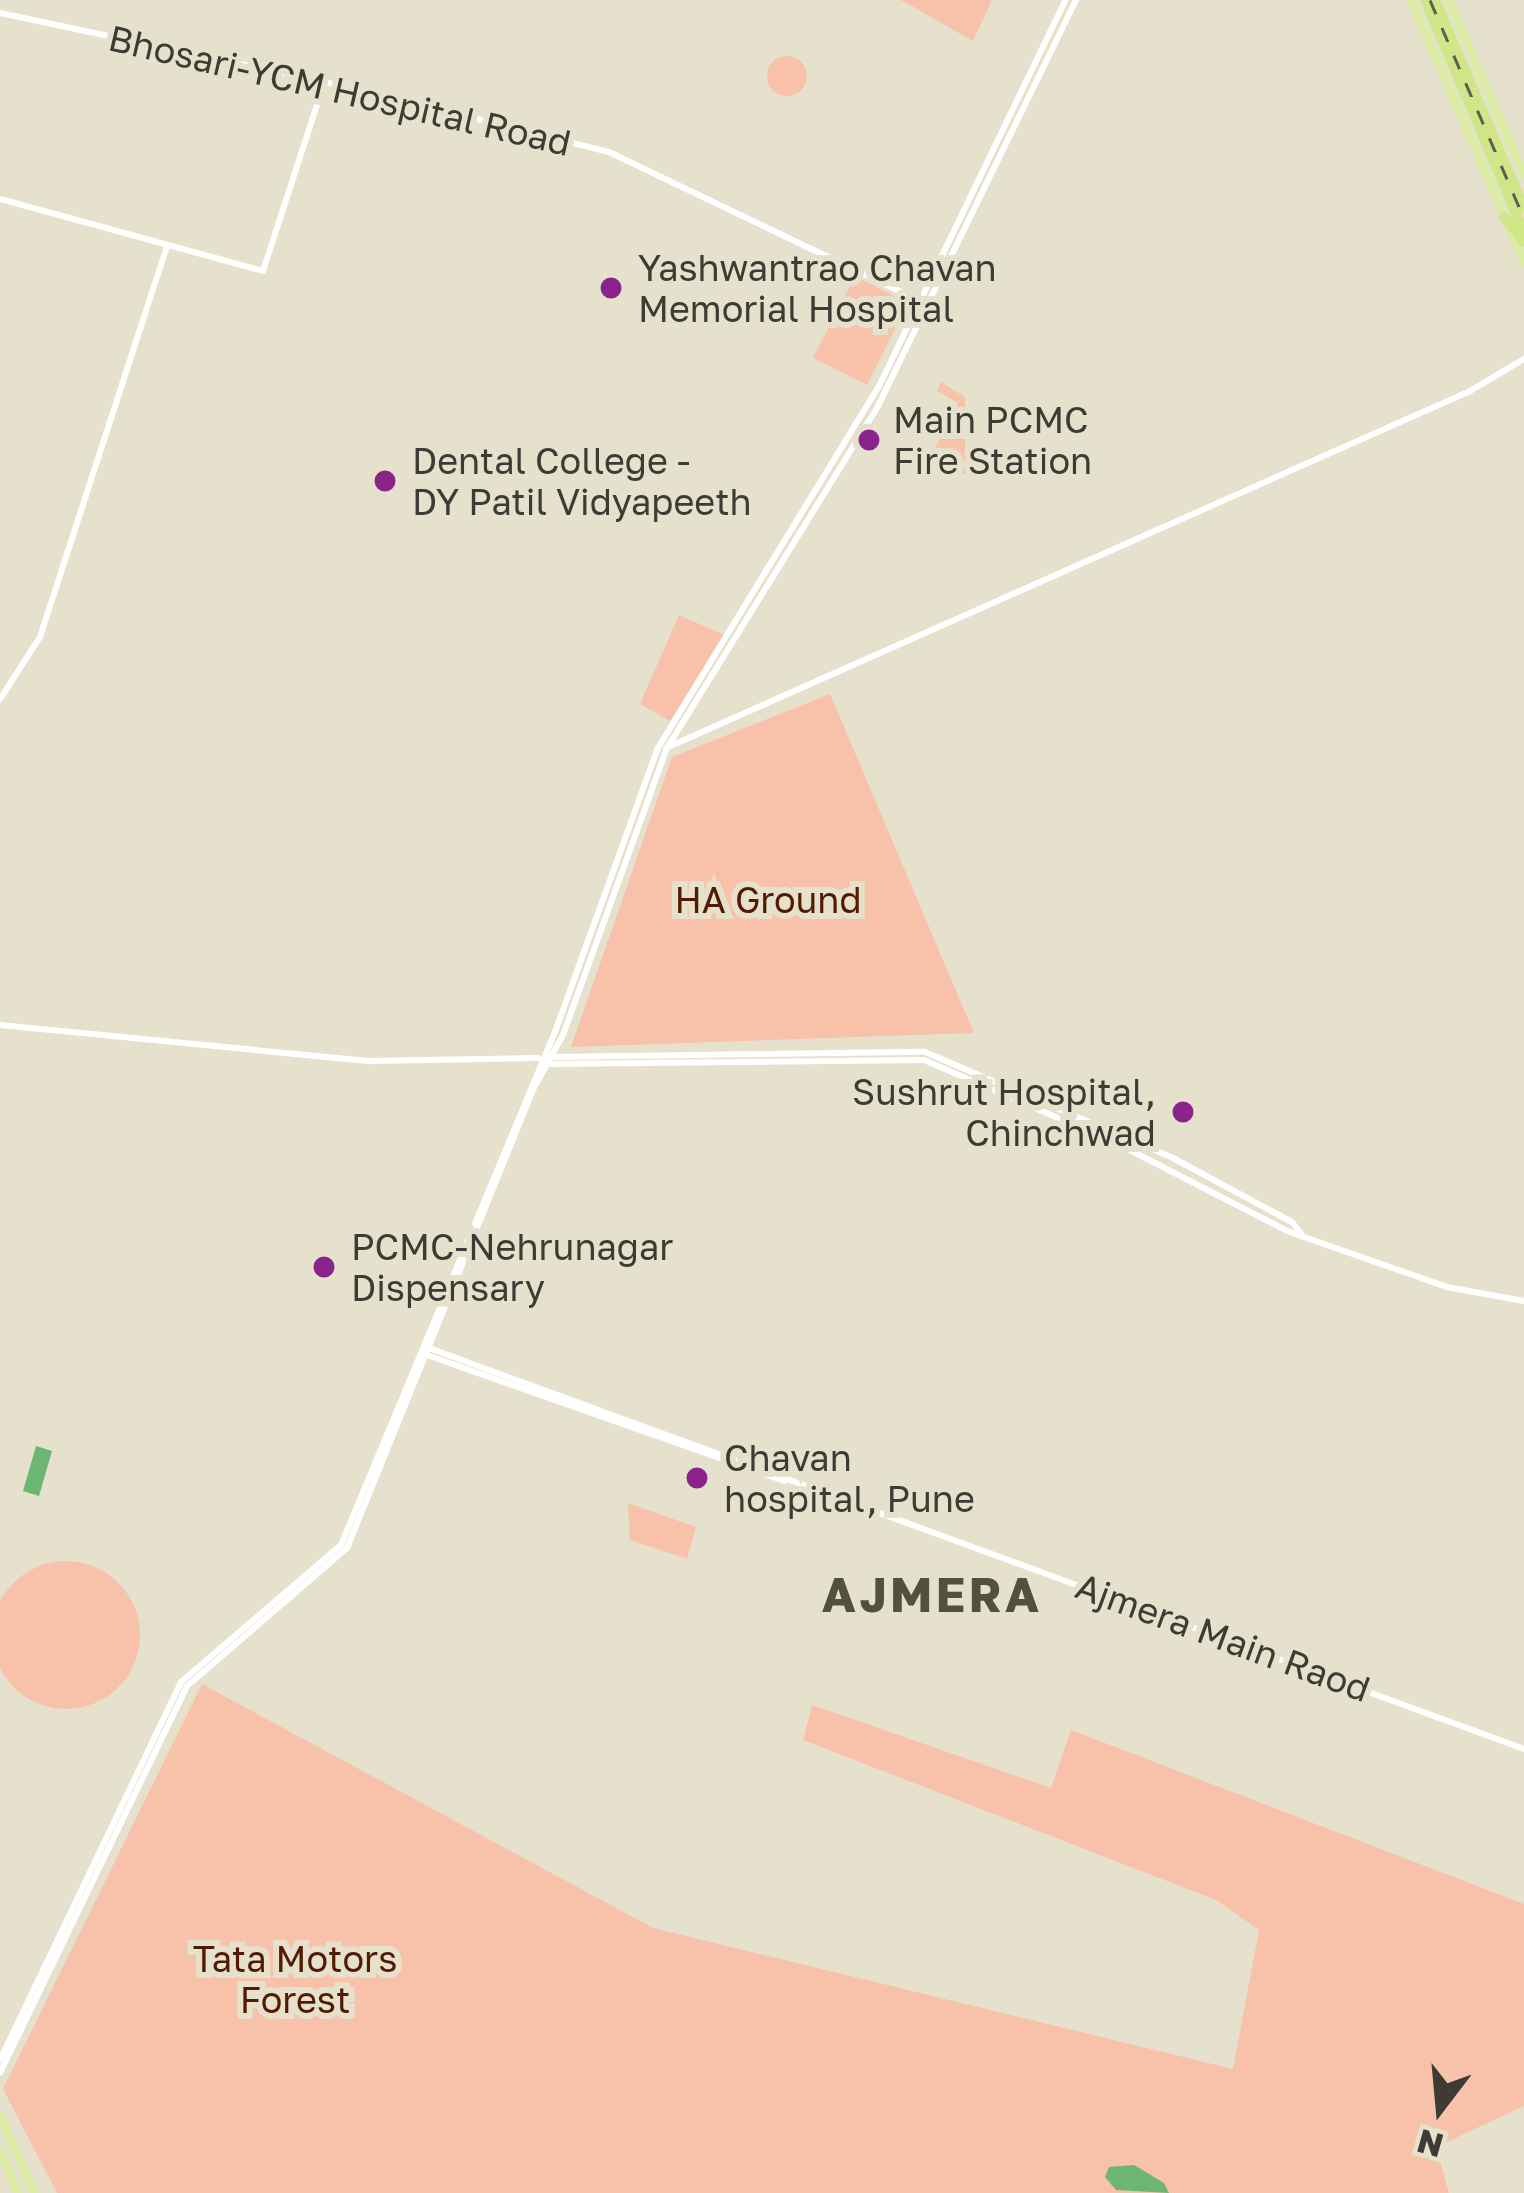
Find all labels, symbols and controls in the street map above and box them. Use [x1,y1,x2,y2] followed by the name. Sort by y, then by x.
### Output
[105,16,575,164] street label: Bhosari-YCM Hospital Road
[638,245,997,330] place label: Yashwantrao Chavan Memorial Hospital
[595,272,627,304] marker: Yashwantrao Chavan Memorial Hospital
[893,397,1092,482] place label: Main PCMC Fire Station
[856,427,882,453] marker: Main PCMC Fire Station
[412,438,752,523] place label: Dental College - DY Patil Vidyapeeth
[369,465,401,497] marker: Dental College - DY Patil Vidyapeeth
[674,878,862,922] park label: HA Ground
[852,1069,1156,1154] place label: Sushrut Hospital, Chinchwad
[1167,1096,1199,1128] marker: Sushrut Hospital, Chinchwad
[351,1224,673,1309] place label: PCMC-Nehrunagar Dispensary
[308,1251,340,1283] marker: PCMC-Nehrunagar Dispensary
[724,1435,975,1520] place label: Chavan hospital, Pune
[681,1462,713,1494] marker: Chavan hospital, Pune
[1070,1564,1376,1710] street label: Ajmera Main Raod
[822,1566,1042,1624] district label: AJMERA
[193,1936,397,2021] park label: Tata Motors Forest
[1380,2049,1500,2169] north arrow
[1413,2122,1447,2166] text: N

